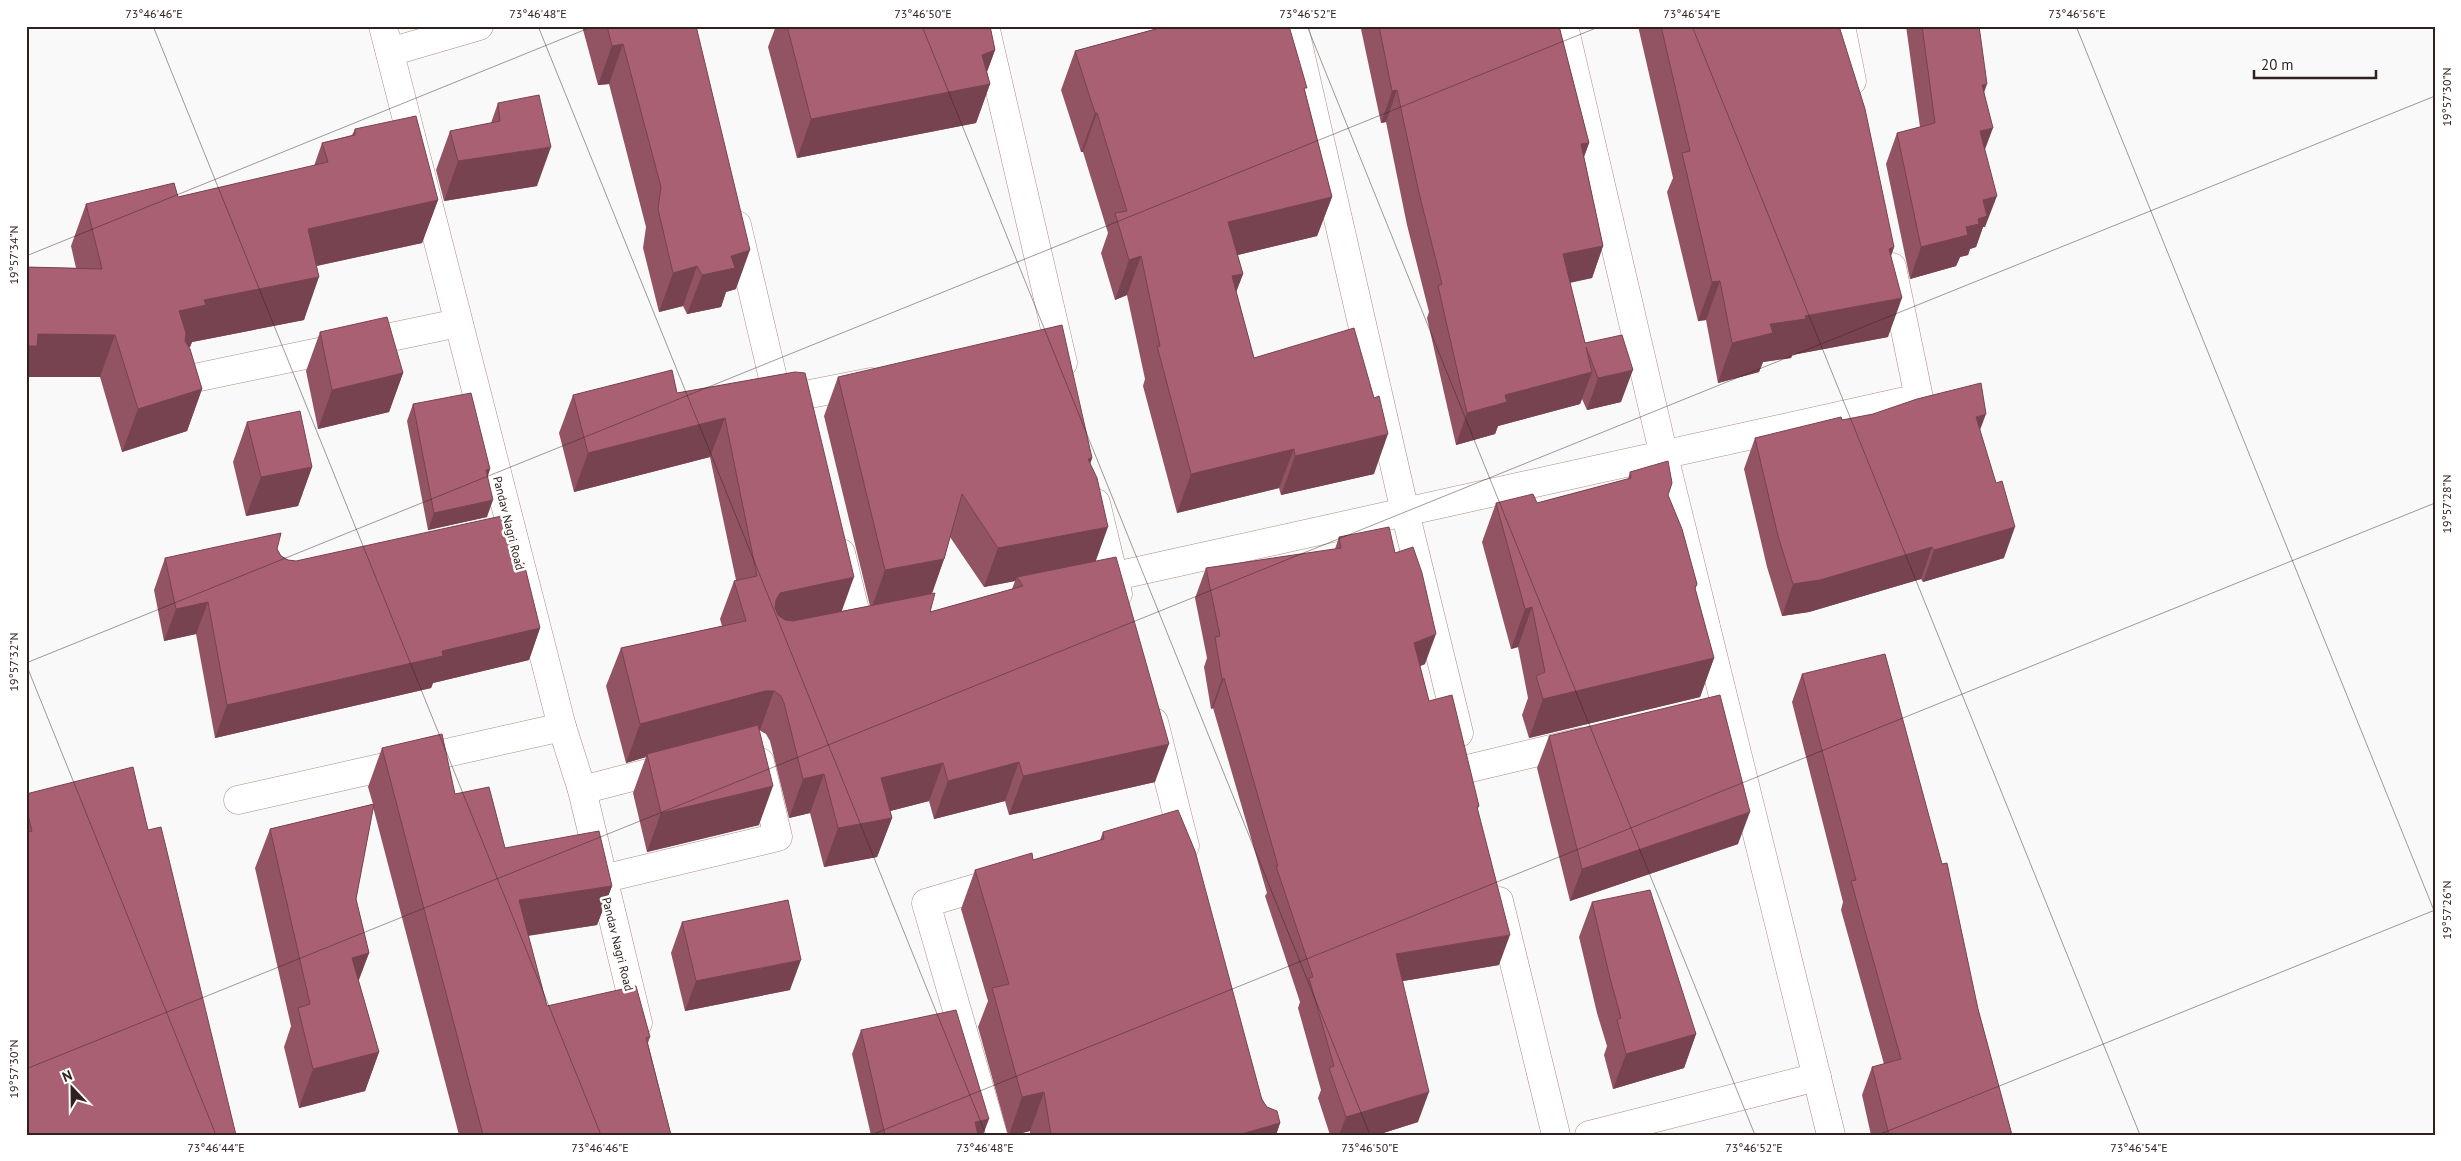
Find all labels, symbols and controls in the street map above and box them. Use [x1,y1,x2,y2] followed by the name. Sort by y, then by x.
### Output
[125,6,183,21] text: 73°46'46"E
[509,6,567,21] text: 73°46'48"E
[894,6,952,21] text: 73°46'50"E
[1279,6,1337,21] text: 73°46'52"E
[1663,6,1721,21] text: 73°46'54"E
[2048,6,2106,21] text: 73°46'56"E
[2254,48,2376,80] scale bar
[2261,55,2294,74] text: 20 m
[2439,67,2454,127] text: 19°57'30"N
[6,225,21,285] text: 19°57'34"N
[2439,474,2454,534] text: 19°57'28"N
[490,475,528,571] street label: Pandav Nagri Road
[6,632,21,692] text: 19°57'32"N
[2439,880,2454,940] text: 19°57'26"N
[599,896,637,992] street label: Pandav Nagri Road
[6,1039,21,1099] text: 19°57'30"N
[48,1064,98,1114] north arrow
[59,1066,75,1086] text: N
[187,1140,245,1155] text: 73°46'44"E
[571,1140,629,1155] text: 73°46'46"E
[956,1140,1014,1155] text: 73°46'48"E
[1341,1140,1399,1155] text: 73°46'50"E
[1725,1140,1783,1155] text: 73°46'52"E
[2110,1140,2168,1155] text: 73°46'54"E

